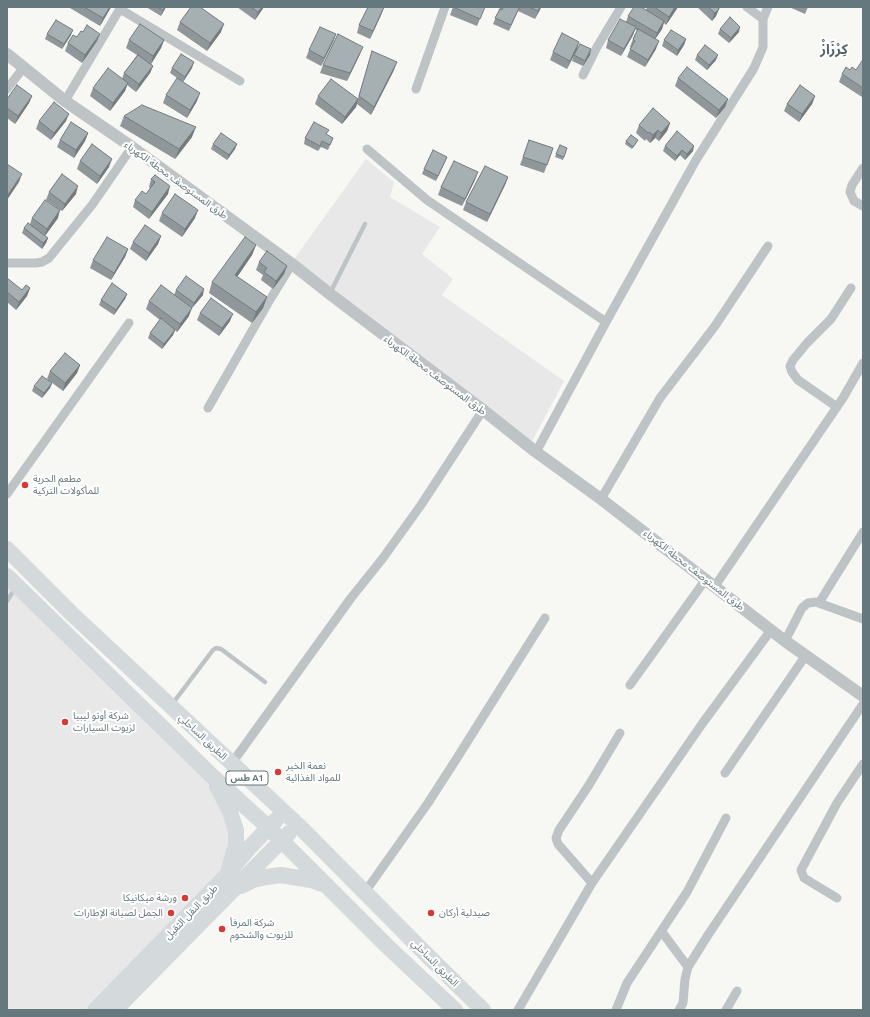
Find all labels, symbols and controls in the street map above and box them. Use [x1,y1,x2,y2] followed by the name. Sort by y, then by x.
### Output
[820,41,848,57] district label: كِرْزَازْ
[122,138,230,222] street label: طرق المستوصف محطة الكهرباء
[382,333,488,417] street label: طرق المستوصف محطة الكهرباء
[33,473,99,496] place label: مطعم الحرية للمأكولات التركية
[20,480,30,490] marker: مطعم الحرية للمأكولات التركية
[641,527,747,613] street label: طرق المستوصف محطة الكهرباء
[73,710,135,734] place label: شركة أوتو ليبيا لزيوت السيارات
[176,712,230,762] street label: الطريق الساحلي
[60,717,70,727] marker: شركة أوتو ليبيا لزيوت السيارات
[286,760,341,784] place label: نعمة الخير للمواد الغذائية
[273,767,283,777] marker: نعمة الخير للمواد الغذائية
[226,771,268,785] road number: طس A1
[162,882,220,942] street label: طريق النقل الثقيل
[123,892,177,904] place label: ورشة ميكانيكا
[180,893,190,903] marker: ورشة ميكانيكا
[74,907,163,919] place label: الجمل لصيانة الإطارات
[439,907,490,919] place label: صيدلية أركان
[166,908,176,918] marker: الجمل لصيانة الإطارات
[426,908,436,918] marker: صيدلية أركان
[230,917,293,940] place label: شركة المرفأ للزيوت والشحوم
[217,924,227,934] marker: شركة المرفأ للزيوت والشحوم
[409,937,461,989] street label: الطريق الساحلي

